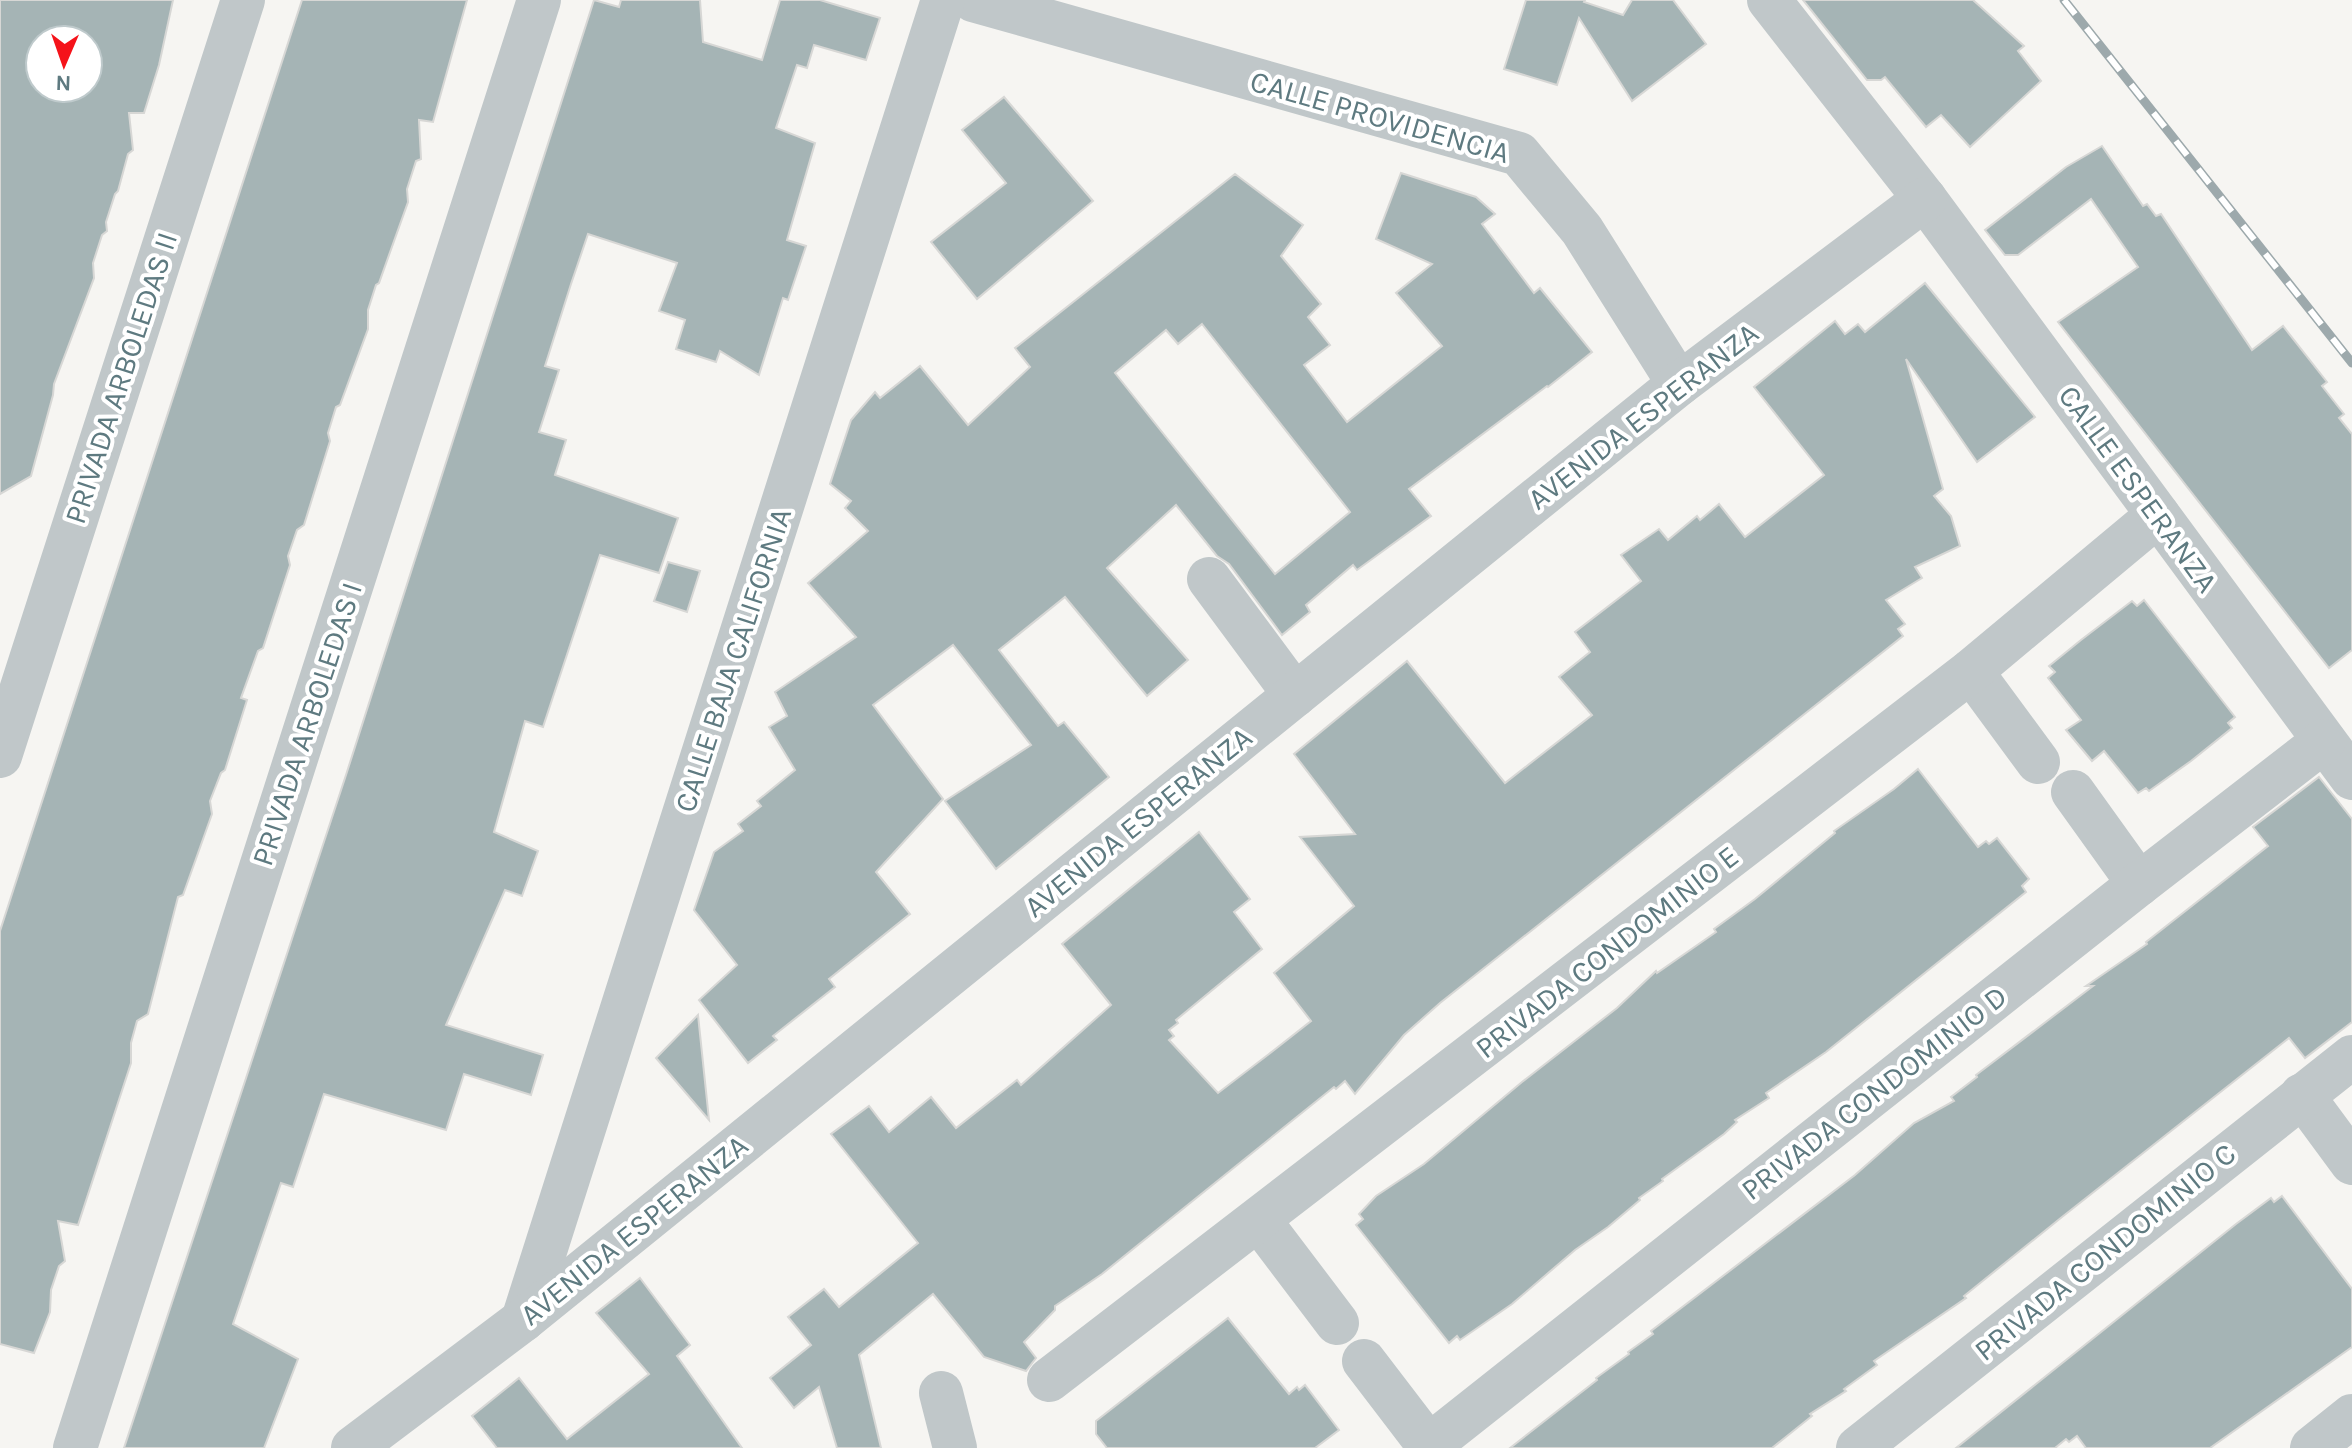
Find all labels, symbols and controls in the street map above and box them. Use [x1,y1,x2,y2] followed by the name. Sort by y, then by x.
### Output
[24,24,104,104] north arrow
[1246,63,1514,171] street label: CALLE PROVIDENCIA
[55,70,72,96] text: N
[57,228,185,528] street label: PRIVADA ARBOLEDAS II
[1520,315,1766,517] street label: AVENIDA ESPERANZA
[2051,378,2225,600] street label: CALLE ESPERANZA
[667,503,799,817] street label: CALLE BAJA CALIFORNIA
[244,578,370,870] street label: PRIVADA ARBOLEDAS I
[1017,719,1259,925] street label: AVENIDA ESPERANZA
[1468,838,1746,1066] street label: PRIVADA CONDOMINIO E
[1734,978,2014,1208] street label: PRIVADA CONDOMINIO D
[513,1127,755,1333] street label: AVENIDA ESPERANZA
[1967,1136,2243,1368] street label: PRIVADA CONDOMINIO C

